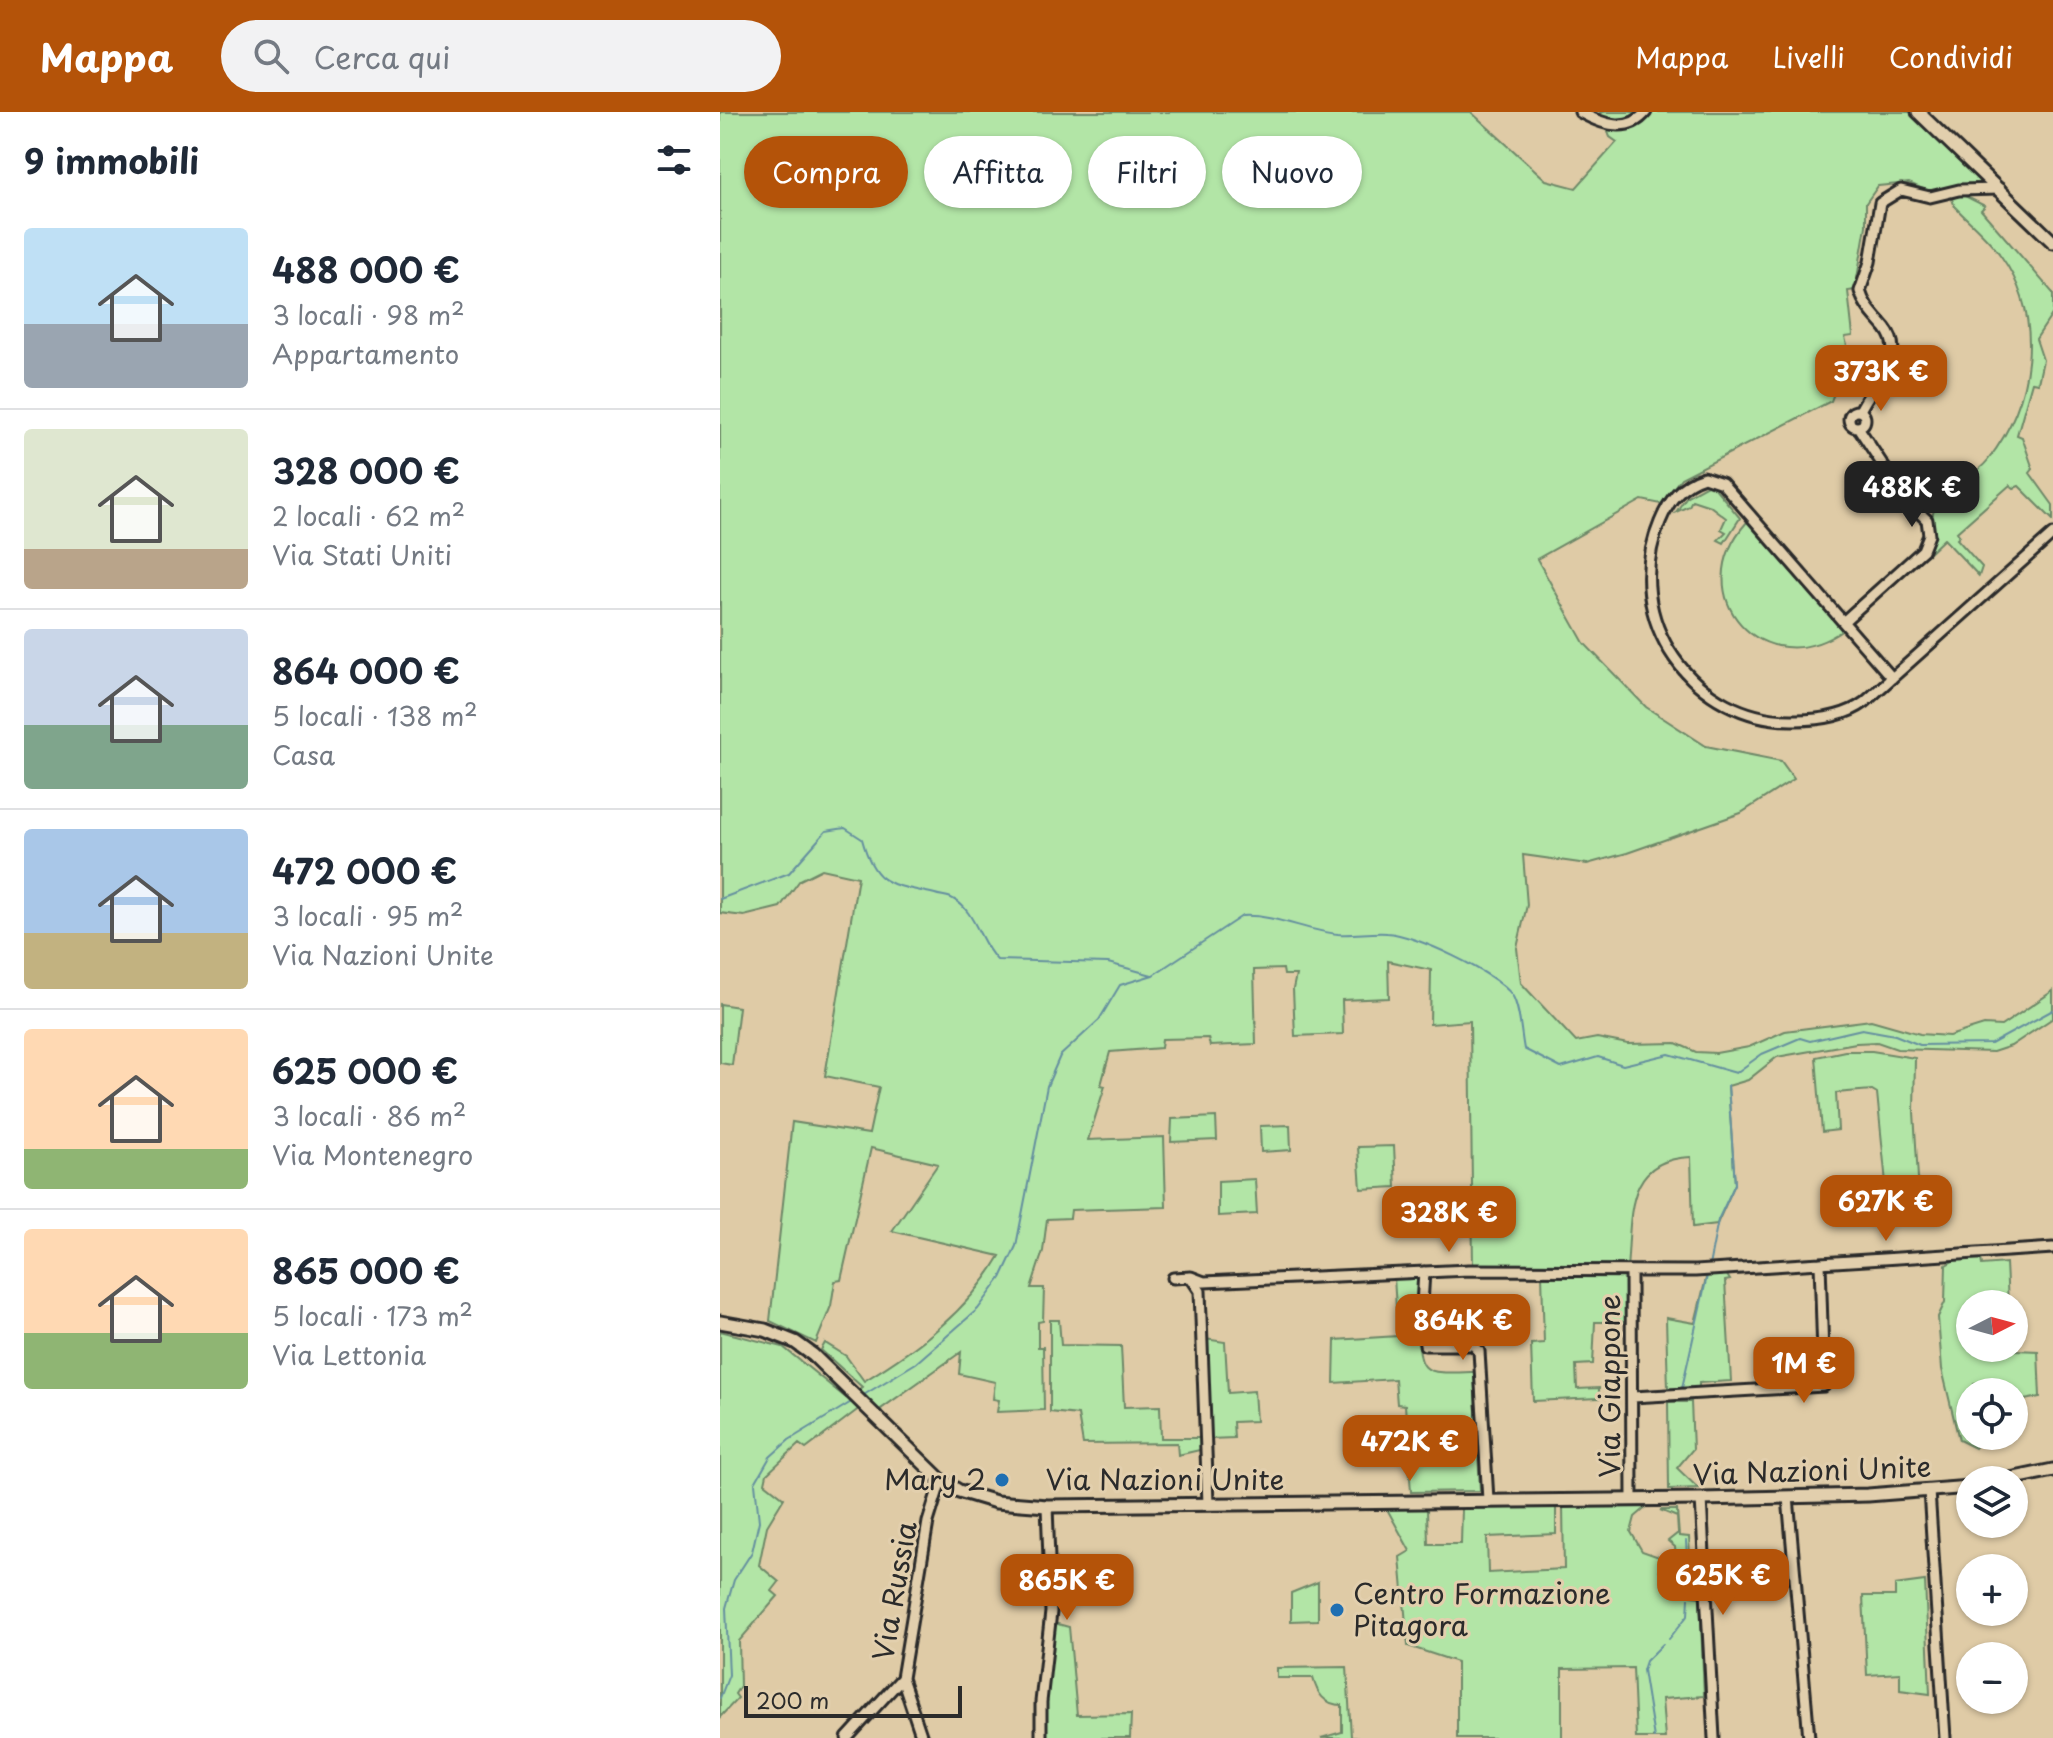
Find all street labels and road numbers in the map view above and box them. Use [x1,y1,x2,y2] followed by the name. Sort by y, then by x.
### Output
[1587,1294,1630,1478] street label: Via Giappone
[1692,1444,1932,1495] street label: Via Nazioni Unite
[1046,1457,1284,1500] street label: Via Nazioni Unite
[860,1518,927,1664] street label: Via Russia

